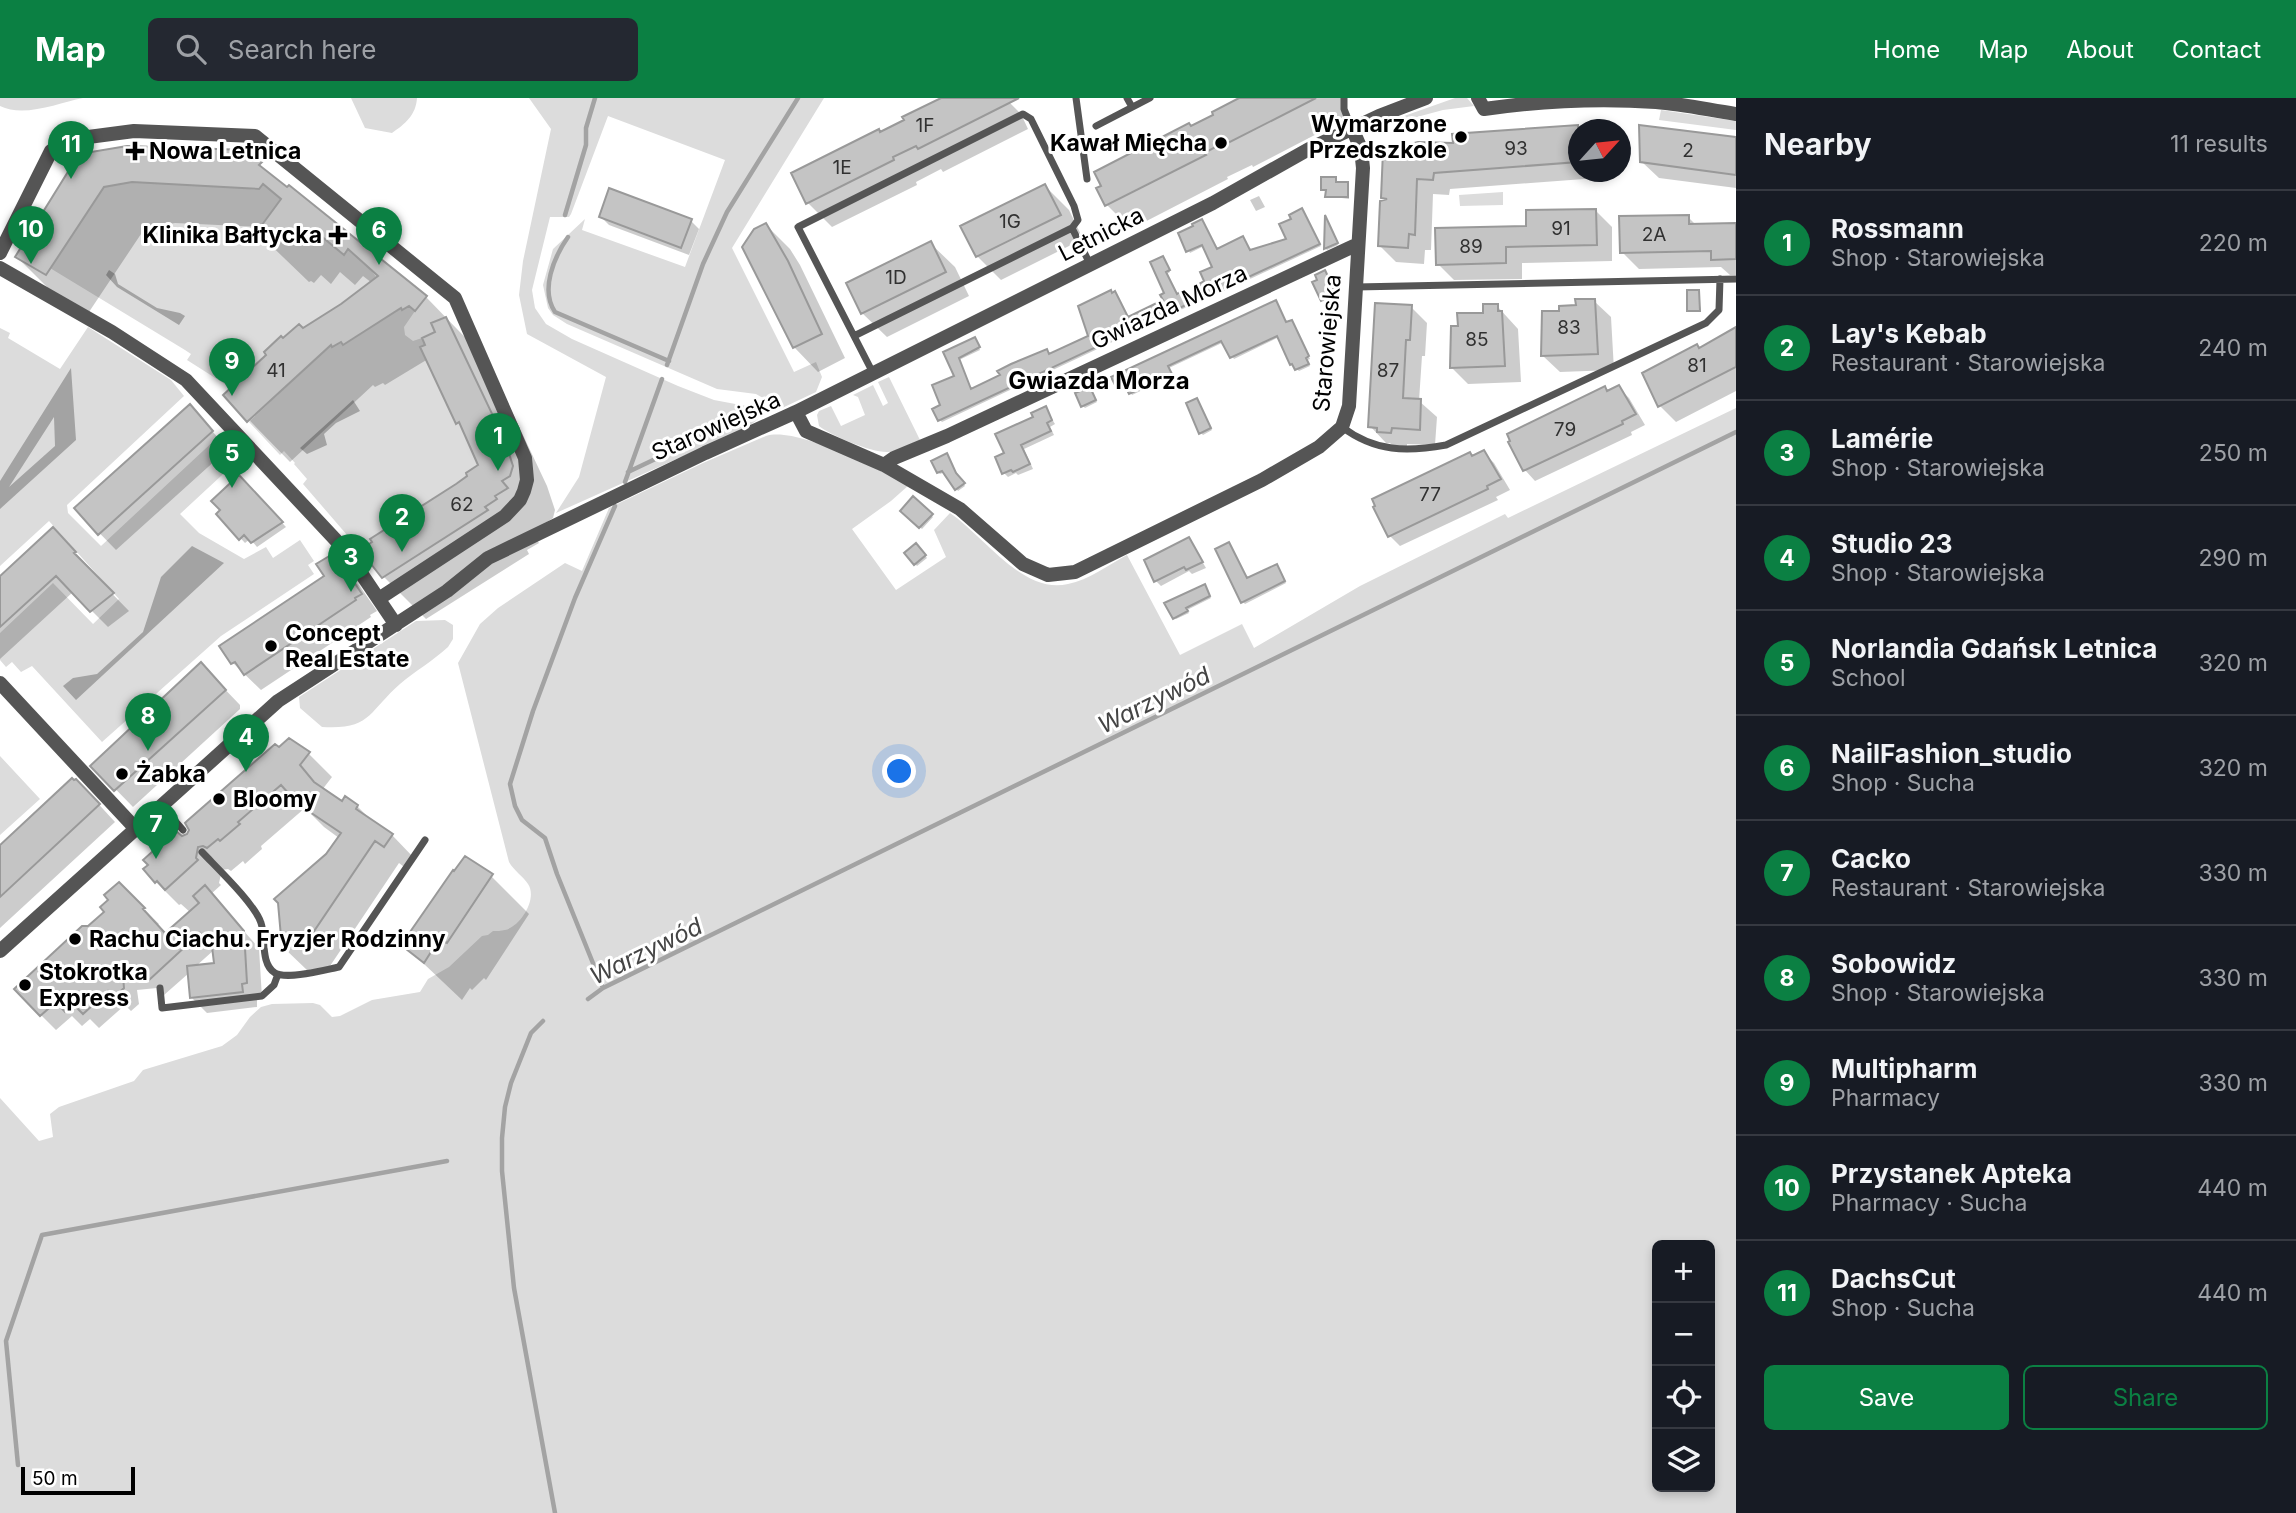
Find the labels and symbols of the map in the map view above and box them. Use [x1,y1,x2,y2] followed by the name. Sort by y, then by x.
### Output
[1309,110,1447,164] place label: Wymarzone Przedszkole
[916,114,934,137] house number: 1F
[1568,119,1631,182] north arrow
[48,121,94,179] pin: 11
[1050,129,1207,157] place label: Kawał Mięcha
[1453,129,1469,145] marker: Wymarzone Przedszkole
[1213,135,1229,151] marker: Kawał Mięcha
[149,137,301,165] place label: Nowa Letnica
[1504,137,1528,160] house number: 93
[1682,139,1694,162] house number: 2
[127,143,143,159] marker: Nowa Letnica
[832,156,852,179] house number: 1E
[1054,201,1148,267] street label: Letnicka
[8,206,54,264] pin: 10
[356,207,402,265] pin: 6
[999,210,1021,233] house number: 1G
[1551,217,1571,240] house number: 91
[143,221,322,249] place label: Klinika Bałtycka
[1642,223,1666,246] house number: 2A
[328,225,348,245] marker: Klinika Bałtycka
[1459,235,1483,258] house number: 89
[1086,259,1252,355] street label: Gwiazda Morza
[885,266,907,289] house number: 1D
[1307,273,1347,413] street label: Starowiejska
[1557,316,1581,339] house number: 83
[1465,328,1489,351] house number: 85
[209,338,255,396] pin: 9
[1687,354,1707,377] house number: 81
[266,359,286,382] house number: 41
[1377,359,1399,382] house number: 87
[1008,366,1190,395] district label: Gwiazda Morza
[647,385,785,467] street label: Starowiejska
[475,413,521,471] pin: 1
[1554,418,1576,441] house number: 79
[209,430,255,488] pin: 5
[1419,483,1441,506] house number: 77
[450,493,474,516] house number: 62
[379,494,425,552] pin: 2
[328,534,374,592] pin: 3
[285,619,409,673] place label: Concept Real Estate
[263,638,279,654] marker: Concept Real Estate
[1093,660,1215,740] water label: Warzywód
[125,693,171,751] pin: 8
[223,714,269,772] pin: 4
[882,754,916,788] your location
[136,760,206,788] place label: Żabka
[114,766,130,782] marker: Żabka
[233,785,317,813] place label: Bloomy
[211,791,227,807] marker: Bloomy
[133,801,179,859] pin: 7
[585,911,707,991] water label: Warzywód
[89,925,446,953] place label: Rachu Ciachu. Fryzjer Rodzinny
[67,931,83,947] marker: Rachu Ciachu. Fryzjer Rodzinny
[39,958,148,1012] place label: Stokrotka Express
[17,977,33,993] marker: Stokrotka Express
[21,1464,135,1496] scale bar

